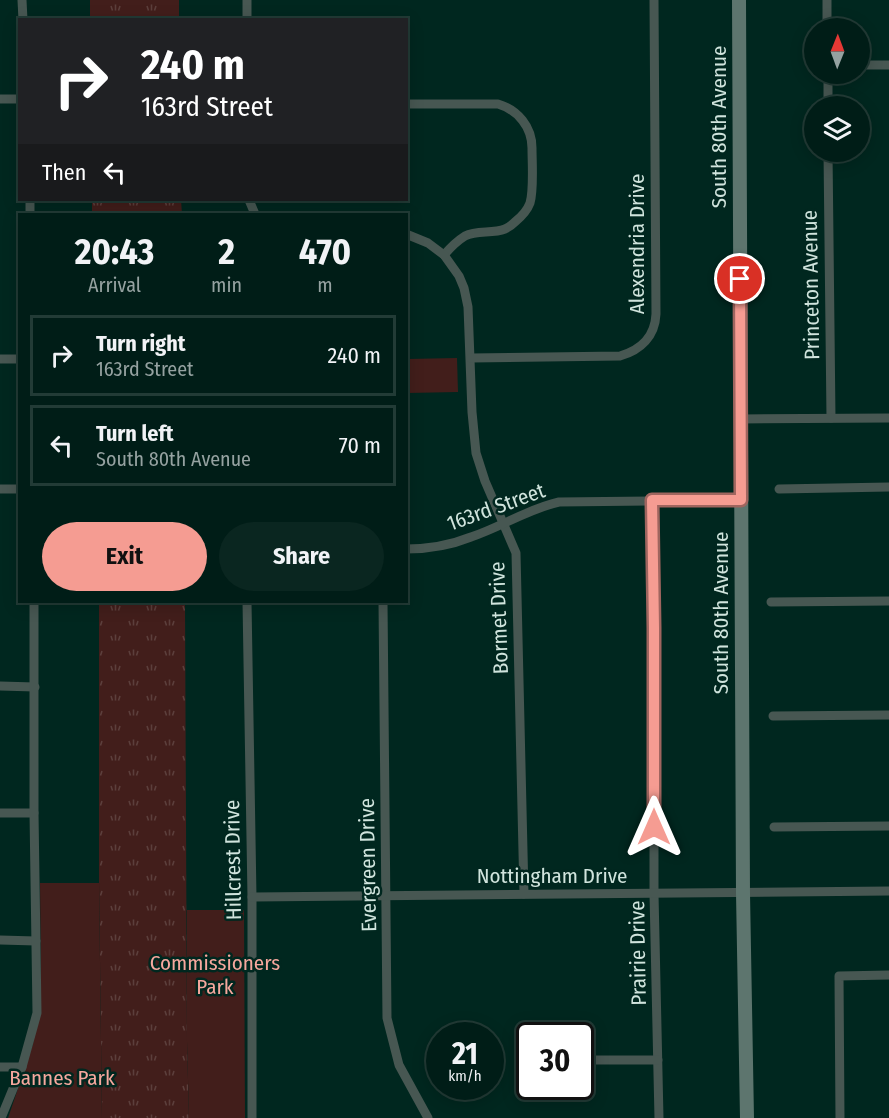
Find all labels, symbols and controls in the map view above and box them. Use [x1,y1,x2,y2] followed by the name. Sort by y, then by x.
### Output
[804,18,870,84] north arrow
[804,18,870,162] map controls
[141,40,245,90] text: 240 m
[42,42,120,120] icon: right
[706,46,732,208] street label: South 80th Avenue
[141,91,273,123] text: 163rd Street
[804,96,870,162] button: layers
[98,156,131,189] icon: left
[42,159,86,186] text: Then
[624,174,650,314] street label: Alexendria Drive
[797,210,825,360] street label: Princeton Avenue
[75,230,154,274] text: 20:43
[218,230,235,274] text: 2
[299,230,351,274] text: 470
[714,253,765,304] pin
[723,262,756,295] icon: arrive
[88,273,141,297] text: Arrival
[211,273,242,297] text: min
[317,273,333,297] text: m
[96,330,185,357] text: Turn right
[45,339,78,372] icon: right
[328,342,381,369] text: 240 m
[96,357,194,381] text: 163rd Street
[96,420,174,447] text: Turn left
[45,429,78,462] icon: left
[339,432,381,459] text: 70 m
[96,447,251,471] text: South 80th Avenue
[443,477,549,537] street label: 163rd Street
[42,522,207,591] button: Exit
[219,522,384,591] button: Share
[708,532,734,694] street label: South 80th Avenue
[484,561,514,675] street label: Bormet Drive
[622,795,686,859] position arrow
[354,798,382,932] street label: Evergreen Drive
[219,800,247,920] street label: Hillcrest Drive
[477,863,627,889] street label: Nottingham Drive
[624,900,652,1006] street label: Prairie Drive
[150,950,280,1000] park label: Commissioners Park
[516,1022,594,1100] speed limit sign: 30
[452,1036,478,1072] text: 21
[9,1065,115,1091] park label: Bannes Park
[448,1067,482,1085] text: km/h

